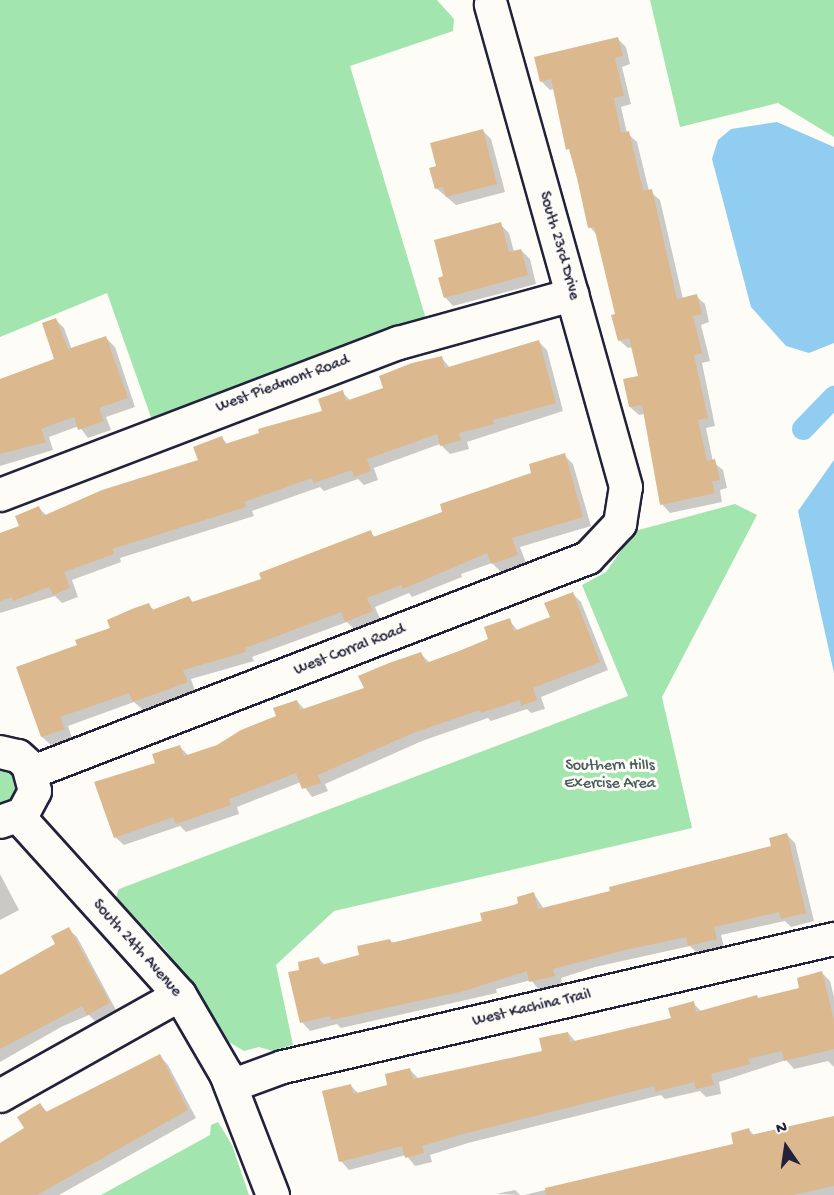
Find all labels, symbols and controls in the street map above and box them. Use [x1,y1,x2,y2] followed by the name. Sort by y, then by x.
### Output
[533,190,583,302] street label: South 23rd Drive
[214,352,352,418] street label: West Piedmont Road
[292,621,408,681] street label: West Corral Road
[564,757,656,795] park label: Southern Hills Exercise Area
[87,896,185,1002] street label: South 24th Avenue
[471,986,593,1032] street label: West Kachina Trail
[756,1117,816,1177] north arrow
[775,1119,789,1139] text: N

